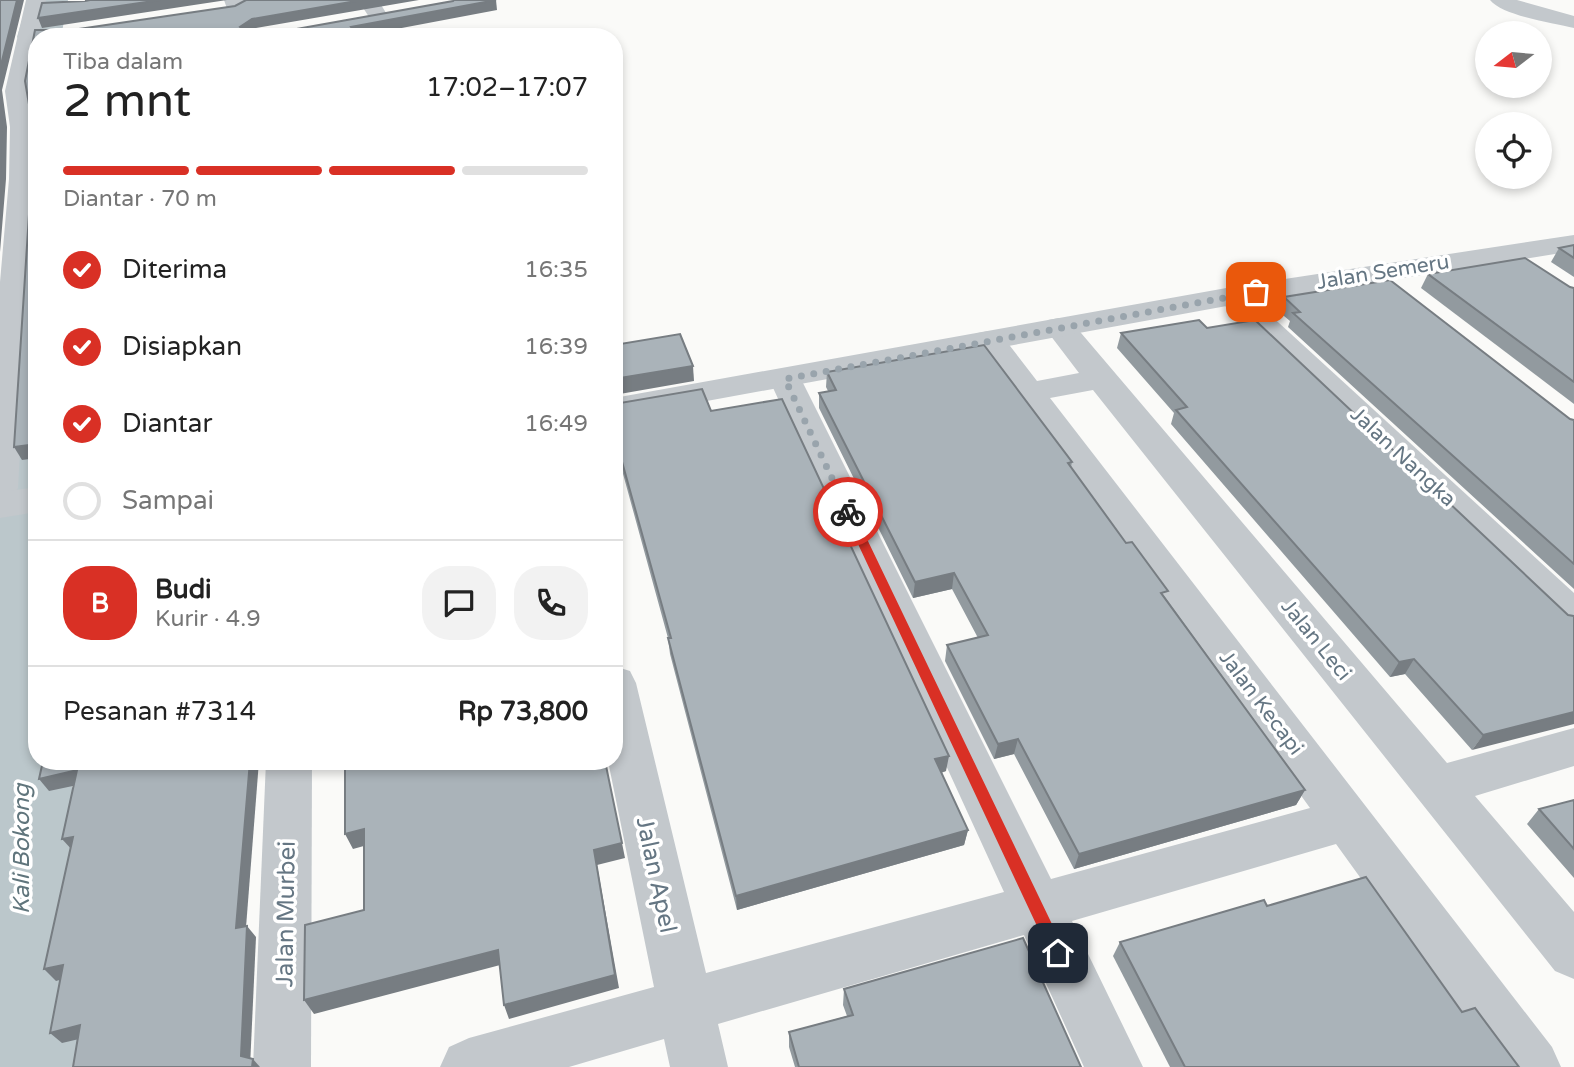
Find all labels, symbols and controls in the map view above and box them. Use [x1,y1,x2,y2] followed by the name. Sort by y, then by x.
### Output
[1475,21,1552,98] north arrow
[1475,21,1552,189] map controls
[63,48,183,76] text: Tiba dalam
[426,72,588,103] text: 17:02–17:07
[63,74,191,129] text: 2 mnt
[1475,112,1552,189] button: locate
[63,185,217,213] text: Diantar · 70 m
[1315,249,1451,295] street label: Jalan Semeru
[63,251,101,289] icon: check
[122,254,227,285] text: Diterima
[524,256,588,284] text: 16:35
[1226,262,1286,322] pin
[1237,273,1275,311] icon: bag
[63,328,101,366] icon: check
[122,331,242,362] text: Disiapkan
[524,333,588,361] text: 16:39
[1345,402,1461,512] street label: Jalan Nangka
[63,405,101,443] icon: check
[122,408,212,439] text: Diantar
[524,410,588,438] text: 16:49
[813,477,883,547] courier
[122,485,214,516] text: Sampai
[829,493,867,531] icon: bike
[422,566,496,640] button: chat
[514,566,588,640] button: phone
[155,574,212,605] text: Budi
[91,588,109,619] text: B
[1276,594,1356,686] street label: Jalan Leci
[155,605,261,633] text: Kurir · 4.9
[1214,646,1308,760] street label: Jalan Kecapi
[63,696,256,727] text: Pesanan #7314
[458,696,588,727] text: Rp 73,800
[8,782,36,914] water label: Kali Bokong
[630,815,682,935] street label: Jalan Apel
[270,841,302,987] street label: Jalan Murbei
[1028,923,1088,983] pin
[1039,934,1077,972] icon: home

